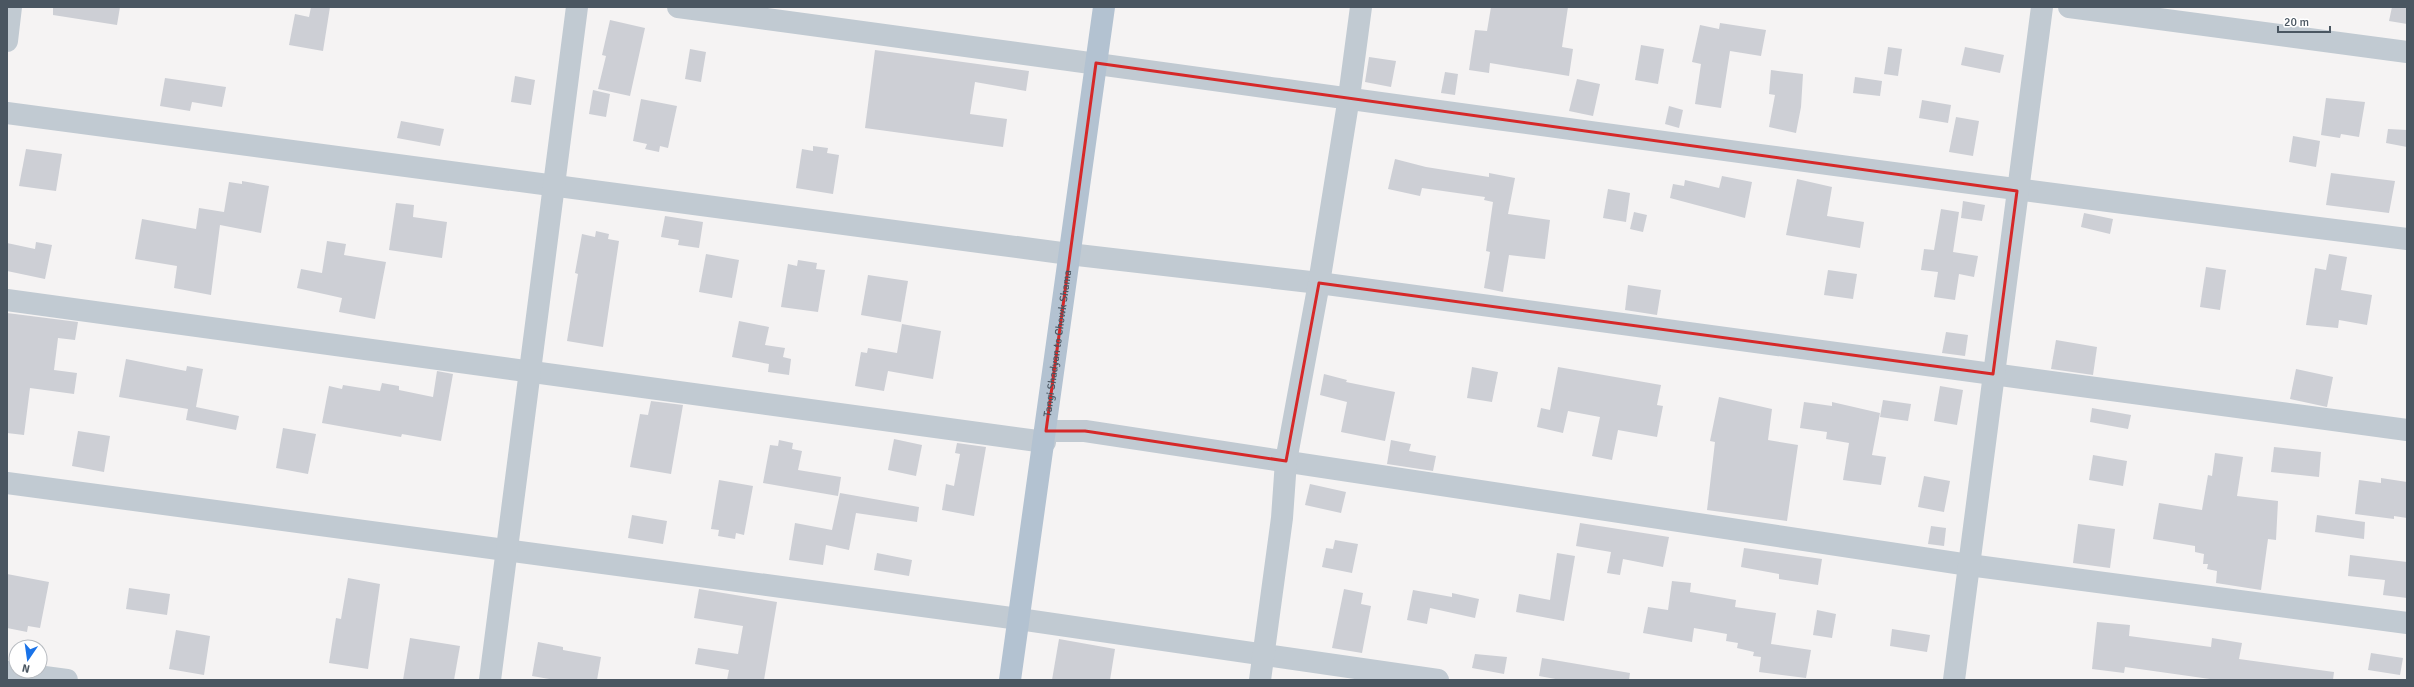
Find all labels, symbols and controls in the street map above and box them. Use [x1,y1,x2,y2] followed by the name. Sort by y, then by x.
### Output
[2278,8,2330,34] scale bar
[2284,15,2309,30] text: 20 m
[1040,269,1074,417] street label: Tangi Shadyan to Chowk Shama
[8,639,48,679] north arrow
[21,661,31,675] text: N

